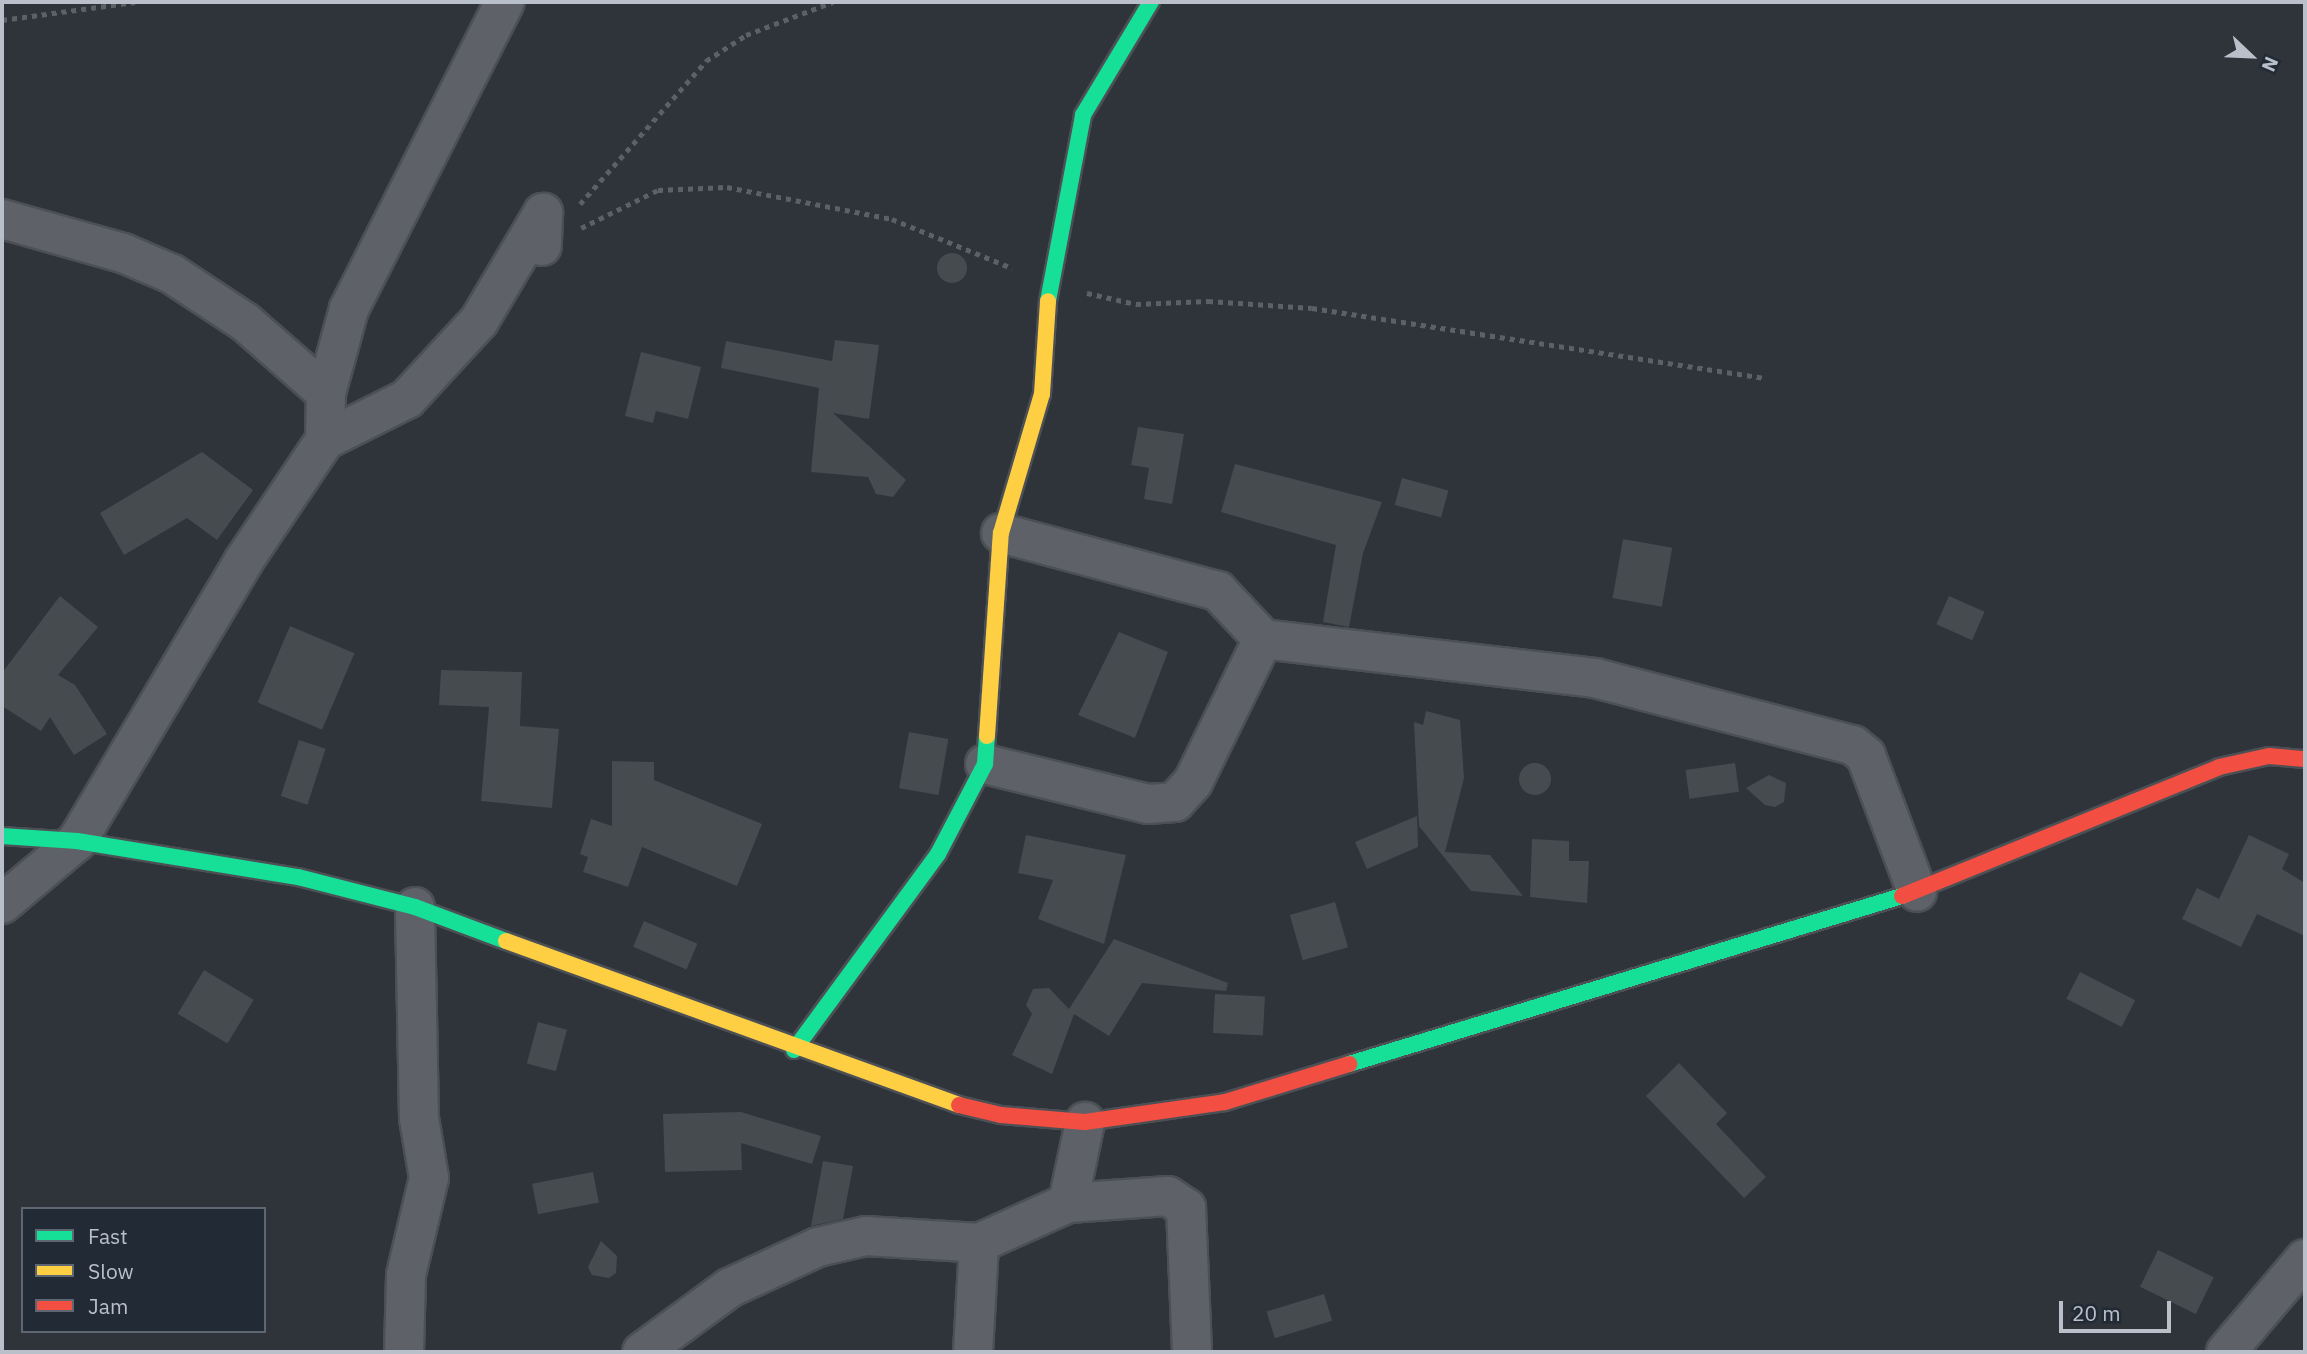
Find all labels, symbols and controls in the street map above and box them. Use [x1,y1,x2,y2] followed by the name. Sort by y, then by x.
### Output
[2216,21,2286,91] north arrow
[2257,53,2284,75] text: N
[21,1207,266,1333] legend
[88,1222,128,1250] text: Fast
[88,1257,134,1285] text: Slow
[2062,1288,2174,1332] scale bar
[88,1292,128,1320] text: Jam
[2072,1299,2121,1327] text: 20 m

